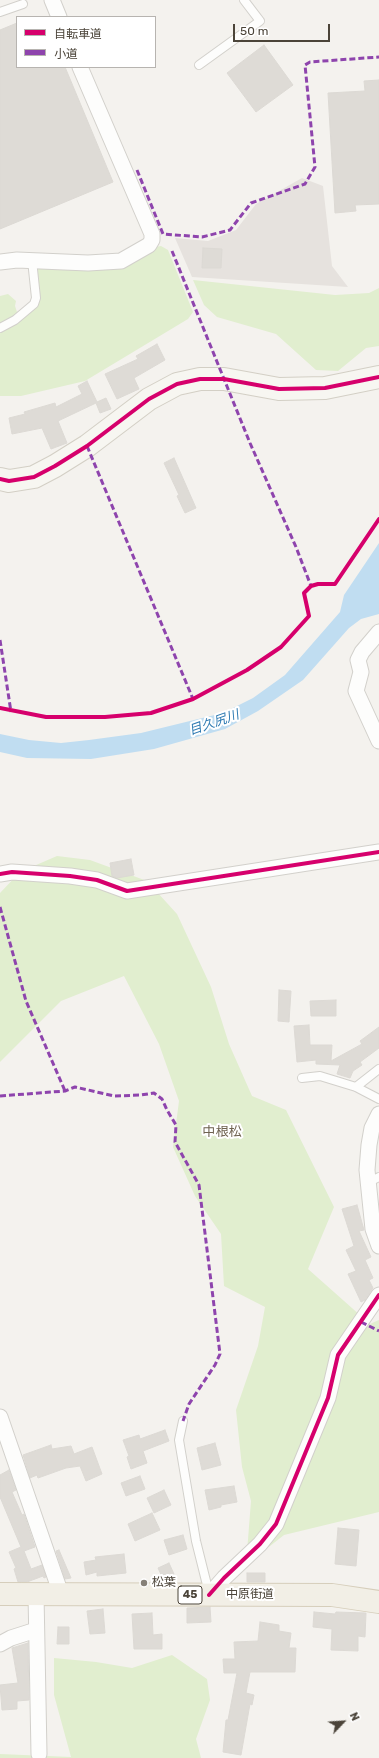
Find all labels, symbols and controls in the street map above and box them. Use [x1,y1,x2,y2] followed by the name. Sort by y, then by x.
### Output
[16,16,156,68] legend
[235,16,332,42] scale bar
[240,24,268,38] text: 50 m
[54,27,102,41] text: 自転車道
[54,47,78,61] text: 小道
[187,707,241,739] water label: 目久尻川
[203,1124,241,1140] district label: 中根松
[152,1576,176,1590] place label: 松葉
[139,1578,149,1588] marker: 松葉
[178,1586,202,1604] road number: 45
[226,1588,274,1602] street label: 中原街道
[323,1702,363,1742] north arrow
[347,1710,362,1723] text: N

